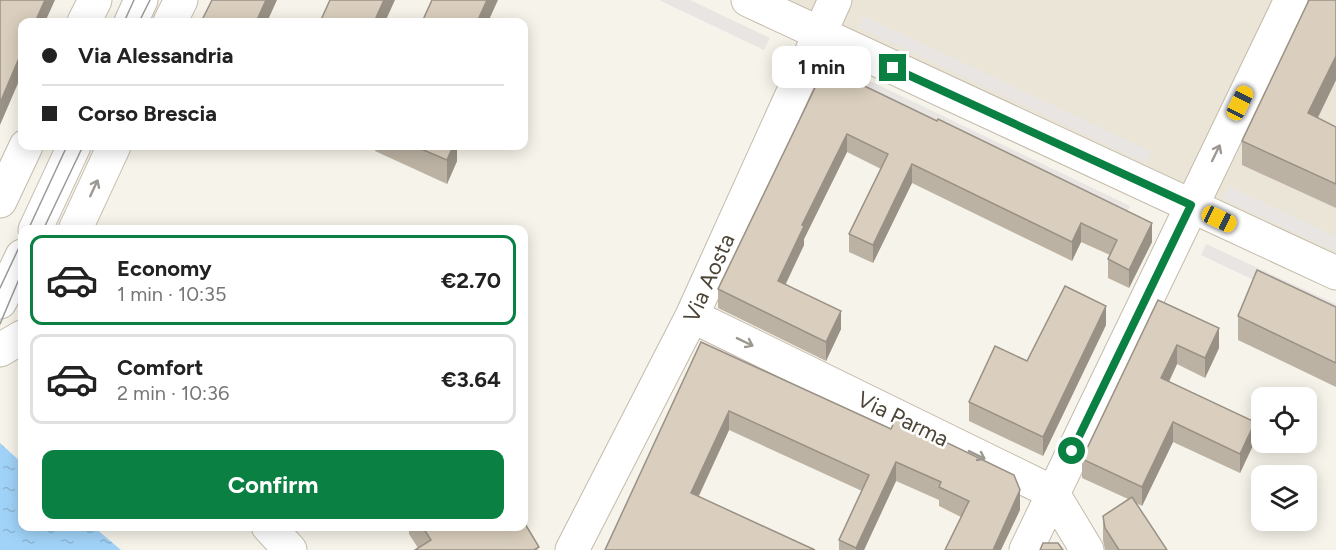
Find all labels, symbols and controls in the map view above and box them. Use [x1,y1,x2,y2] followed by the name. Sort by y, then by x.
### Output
[78,42,234,69] text: Via Alessandria
[773,47,872,89] callout: 1 min
[879,54,906,81] route end
[798,55,845,79] text: 1 min
[1224,83,1256,123] car
[78,100,217,127] text: Corso Brescia
[1211,144,1223,162] one-way arrow
[89,179,101,197] one-way arrow
[1199,203,1239,235] car
[677,229,741,327] street label: Via Aosta
[45,253,99,307] icon: car
[117,255,212,282] text: Economy
[441,267,501,294] text: €2.70
[117,282,227,306] text: 1 min · 10:35
[735,336,753,348] one-way arrow
[45,352,99,406] icon: car
[117,354,203,381] text: Comfort
[441,366,501,393] text: €3.64
[117,381,229,405] text: 2 min · 10:36
[853,385,953,453] street label: Via Parma
[1251,387,1317,531] map controls
[1251,387,1317,453] button: locate
[1058,437,1085,464] route start
[42,450,504,519] button: Confirm
[967,450,985,462] one-way arrow
[1251,465,1317,531] button: layers

